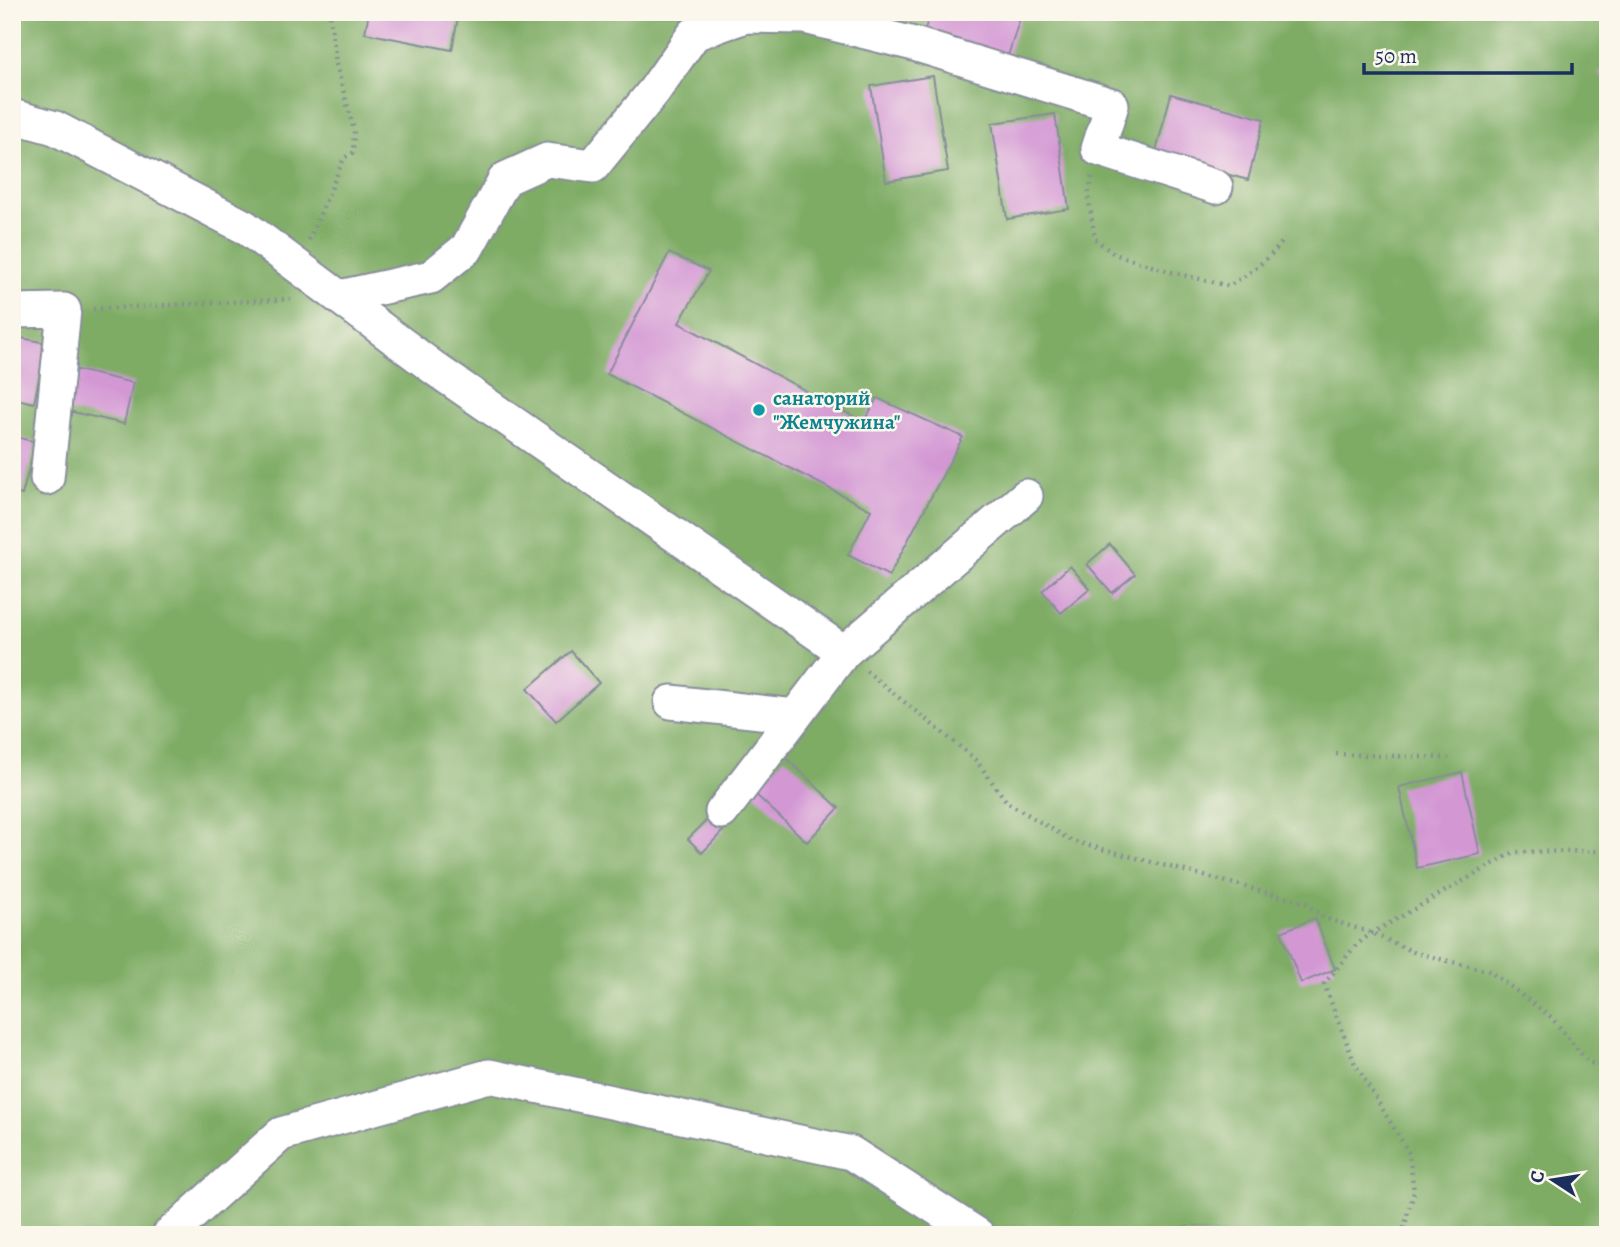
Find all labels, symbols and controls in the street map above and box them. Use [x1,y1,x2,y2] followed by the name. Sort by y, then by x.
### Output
[1364,32,1573,76] scale bar
[1375,42,1417,70] text: 50 m
[773,384,901,436] place label: санаторий "Жемчужина"
[751,402,767,418] marker: санаторий "Жемчужина"
[1518,1146,1588,1216] north arrow
[1523,1168,1551,1185] text: С

